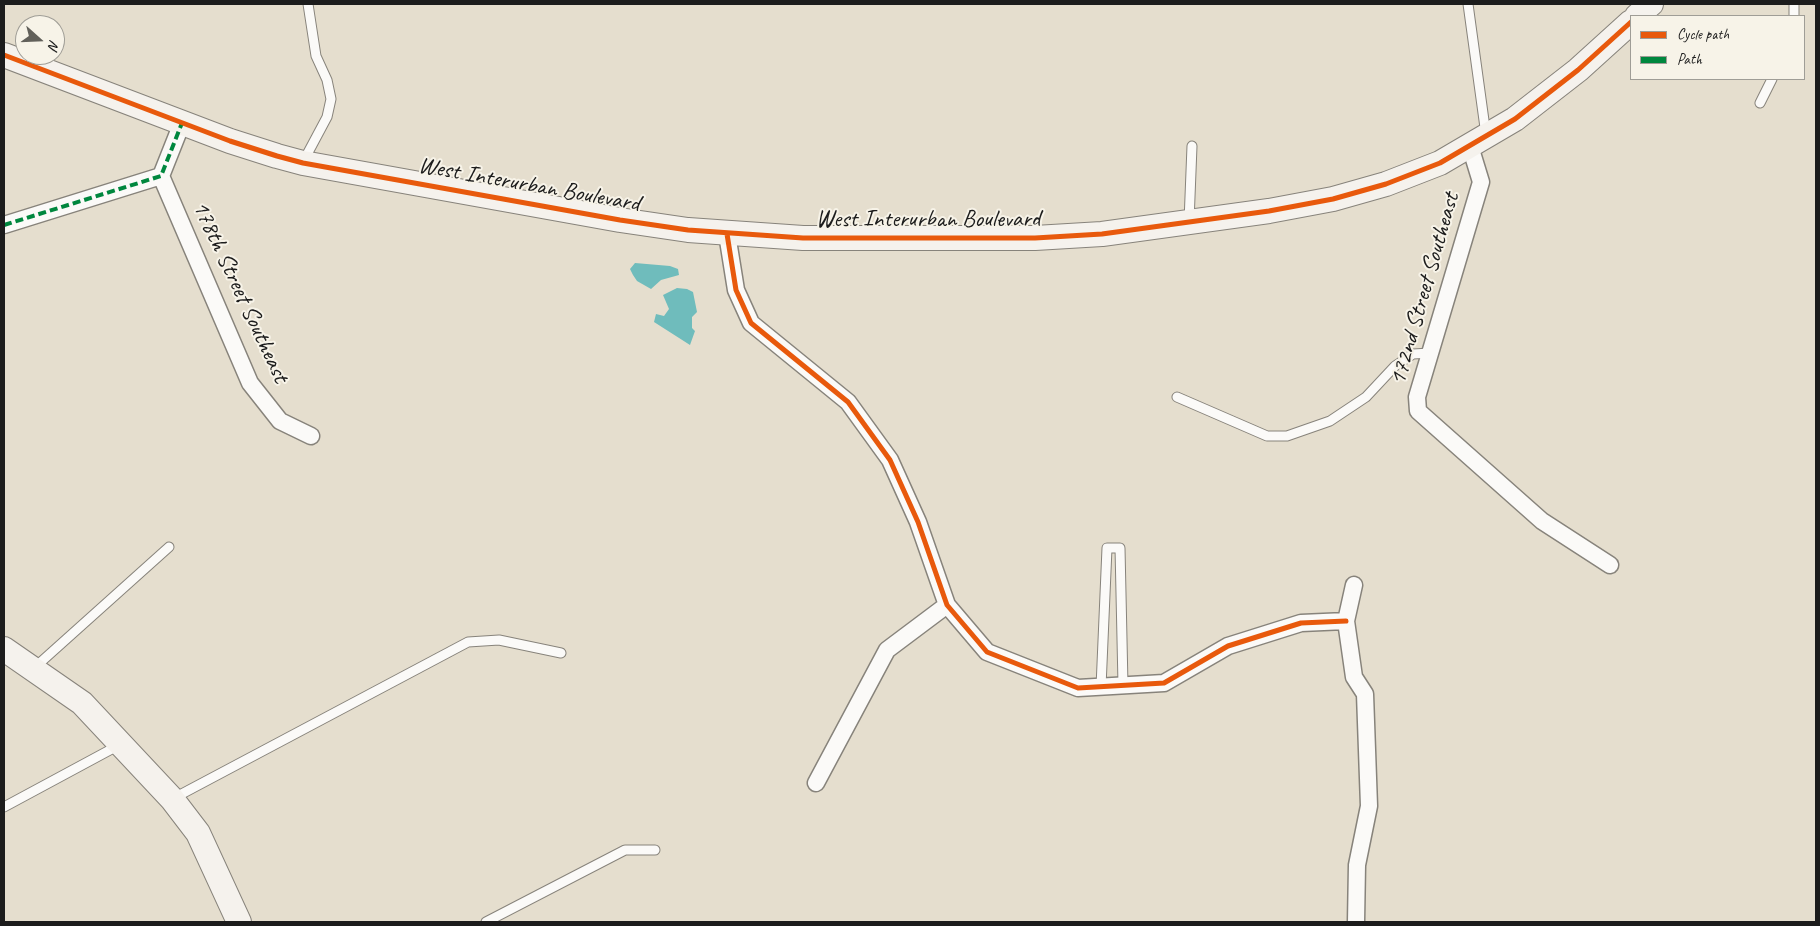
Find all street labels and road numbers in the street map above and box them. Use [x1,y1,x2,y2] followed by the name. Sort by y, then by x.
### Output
[416,151,642,219] street label: West Interurban Boulevard
[1384,190,1466,388] street label: 172nd Street Southeast
[185,197,295,387] street label: 178th Street Southeast
[816,206,1040,234] street label: West Interurban Boulevard

